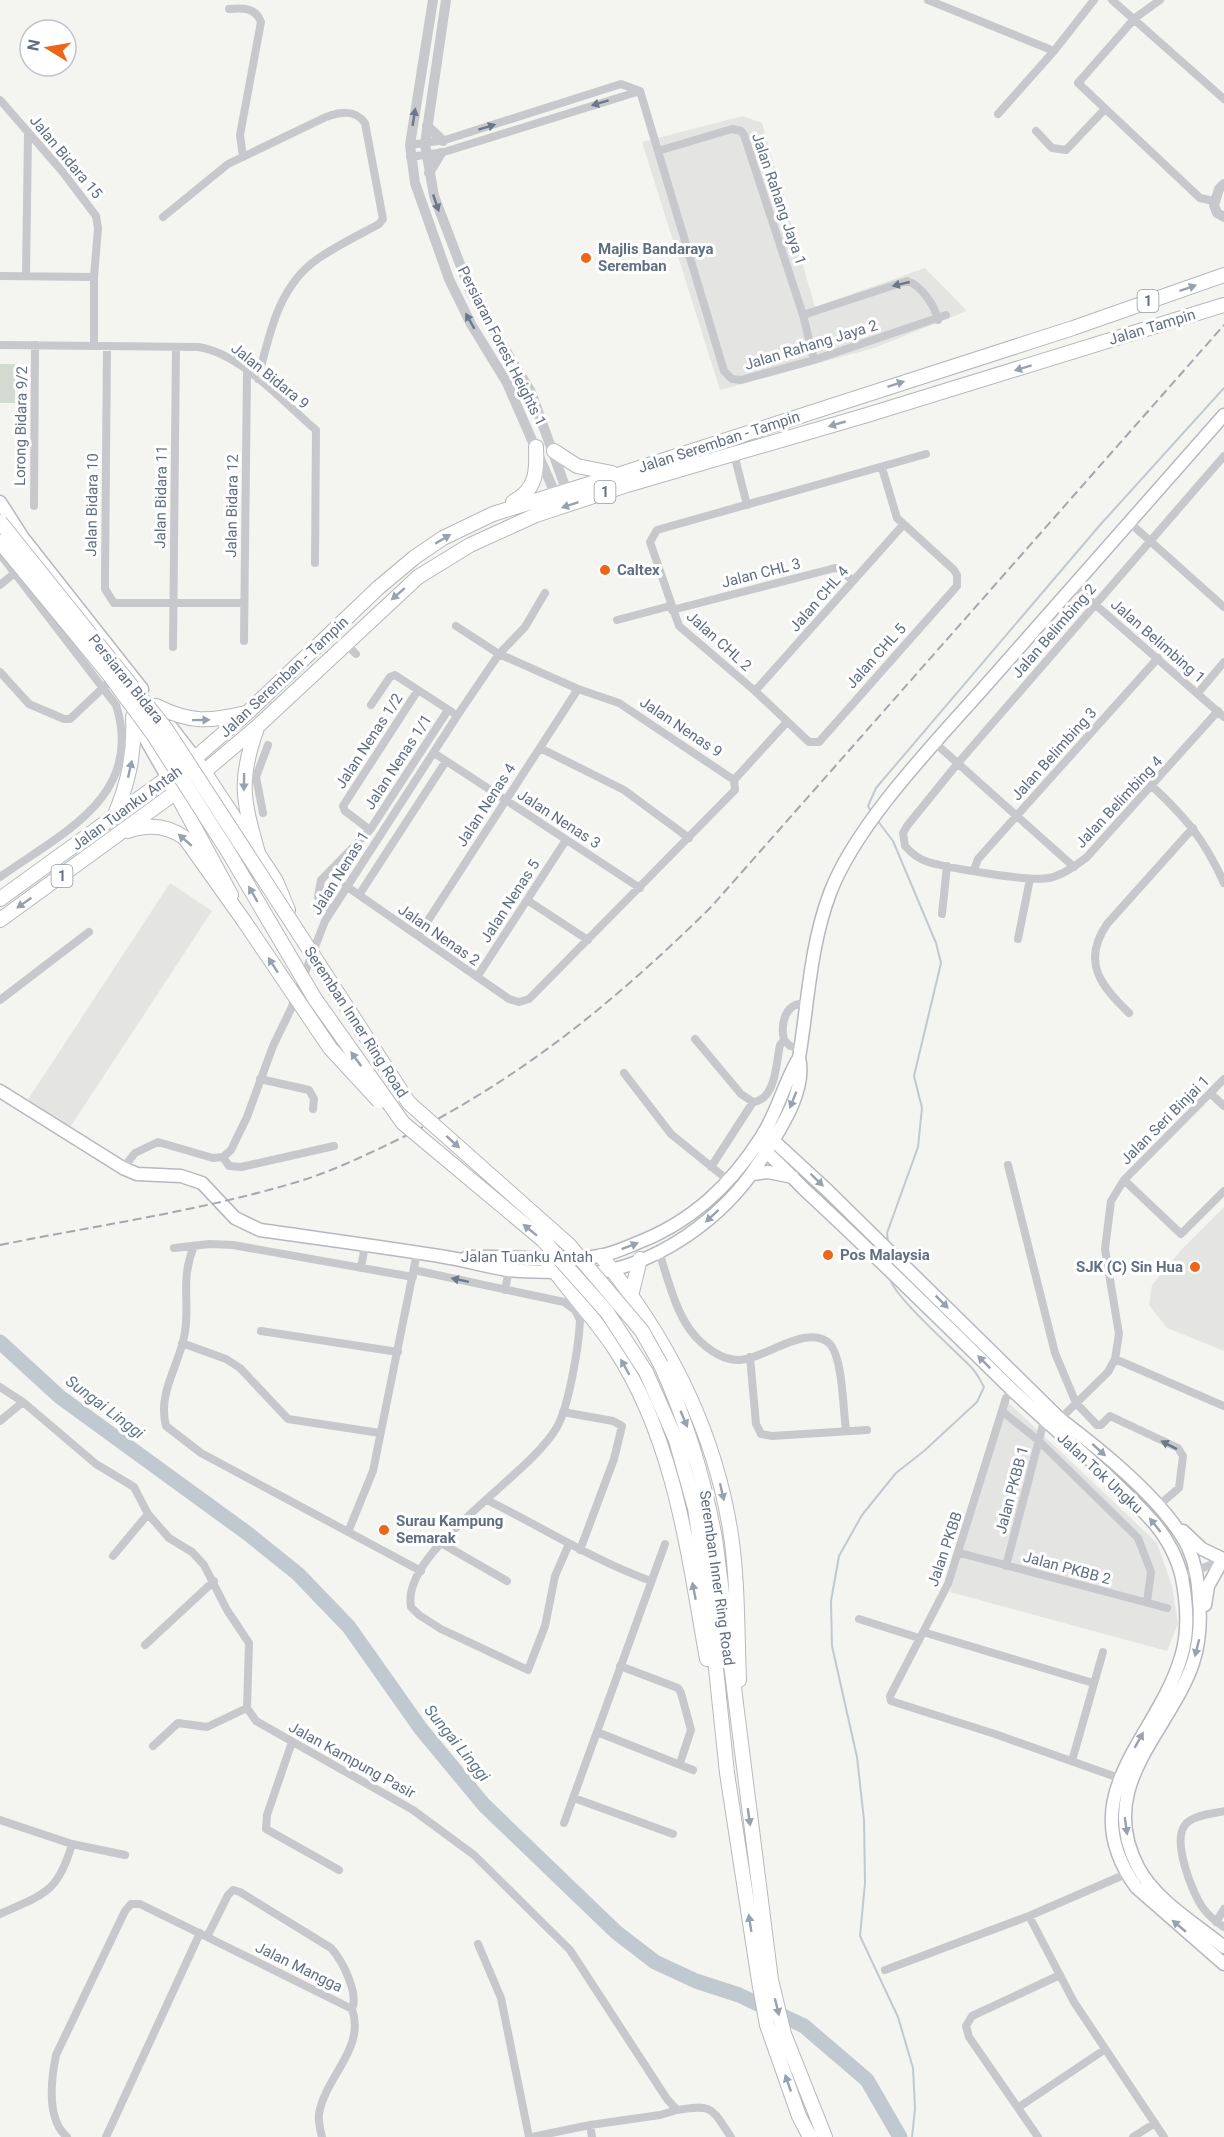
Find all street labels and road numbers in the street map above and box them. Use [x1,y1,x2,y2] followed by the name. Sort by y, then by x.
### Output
[26,112,106,202] street label: Jalan Bidara 15
[748,131,810,267] street label: Jalan Rahang Jaya 1
[454,263,550,429] street label: Persiaran Forest Heights 1
[1138,290,1158,312] road number: 1
[1106,305,1198,349] street label: Jalan Tampin
[742,316,880,374] street label: Jalan Rahang Jaya 2
[227,339,313,413] street label: Jalan Bidara 9
[11,366,31,486] street label: Lorong Bidara 9/2
[636,407,802,477] street label: Jalan Seremban - Tampin
[151,445,171,549] street label: Jalan Bidara 11
[82,453,102,557] street label: Jalan Bidara 10
[222,454,242,558] street label: Jalan Bidara 12
[594,481,616,503] road number: 1
[720,554,802,592] street label: Jalan CHL 3
[786,562,853,635] street label: Jalan CHL 4
[1008,580,1100,682] street label: Jalan Belimbing 2
[1107,595,1209,687] street label: Jalan Belimbing 1
[683,607,755,675] street label: Jalan CHL 2
[216,613,352,741] street label: Jalan Seremban - Tampin
[842,620,910,692] street label: Jalan CHL 5
[85,631,167,727] street label: Persiaran Bidara
[332,690,406,792] street label: Jalan Nenas 1/2
[636,693,726,761] street label: Jalan Nenas 9
[1008,704,1100,804] street label: Jalan Belimbing 3
[361,711,435,813] street label: Jalan Nenas 1/1
[1072,752,1167,852] street label: Jalan Belimbing 4
[453,760,520,850] street label: Jalan Nenas 4
[68,762,186,854] street label: Jalan Tuanku Antah
[514,786,604,852] street label: Jalan Nenas 3
[307,828,373,918] street label: Jalan Nenas 1
[477,856,543,946] street label: Jalan Nenas 5
[52,865,72,887] road number: 1
[395,900,483,970] street label: Jalan Nenas 2
[300,943,412,1101] street label: Seremban Inner Ring Road
[1117,1072,1213,1168] street label: Jalan Seri Binjai 1
[461,1248,593,1266] street label: Jalan Tuanku Antah
[1054,1429,1146,1517] street label: Jalan Tok Ungku
[992,1444,1032,1536] street label: Jalan PKBB 1
[696,1489,738,1667] street label: Seremban Inner Ring Road
[924,1509,966,1589] street label: Jalan PKBB
[1021,1548,1113,1588] street label: Jalan PKBB 2
[285,1718,419,1802] street label: Jalan Kampung Pasir
[252,1938,346,1996] street label: Jalan Mangga

